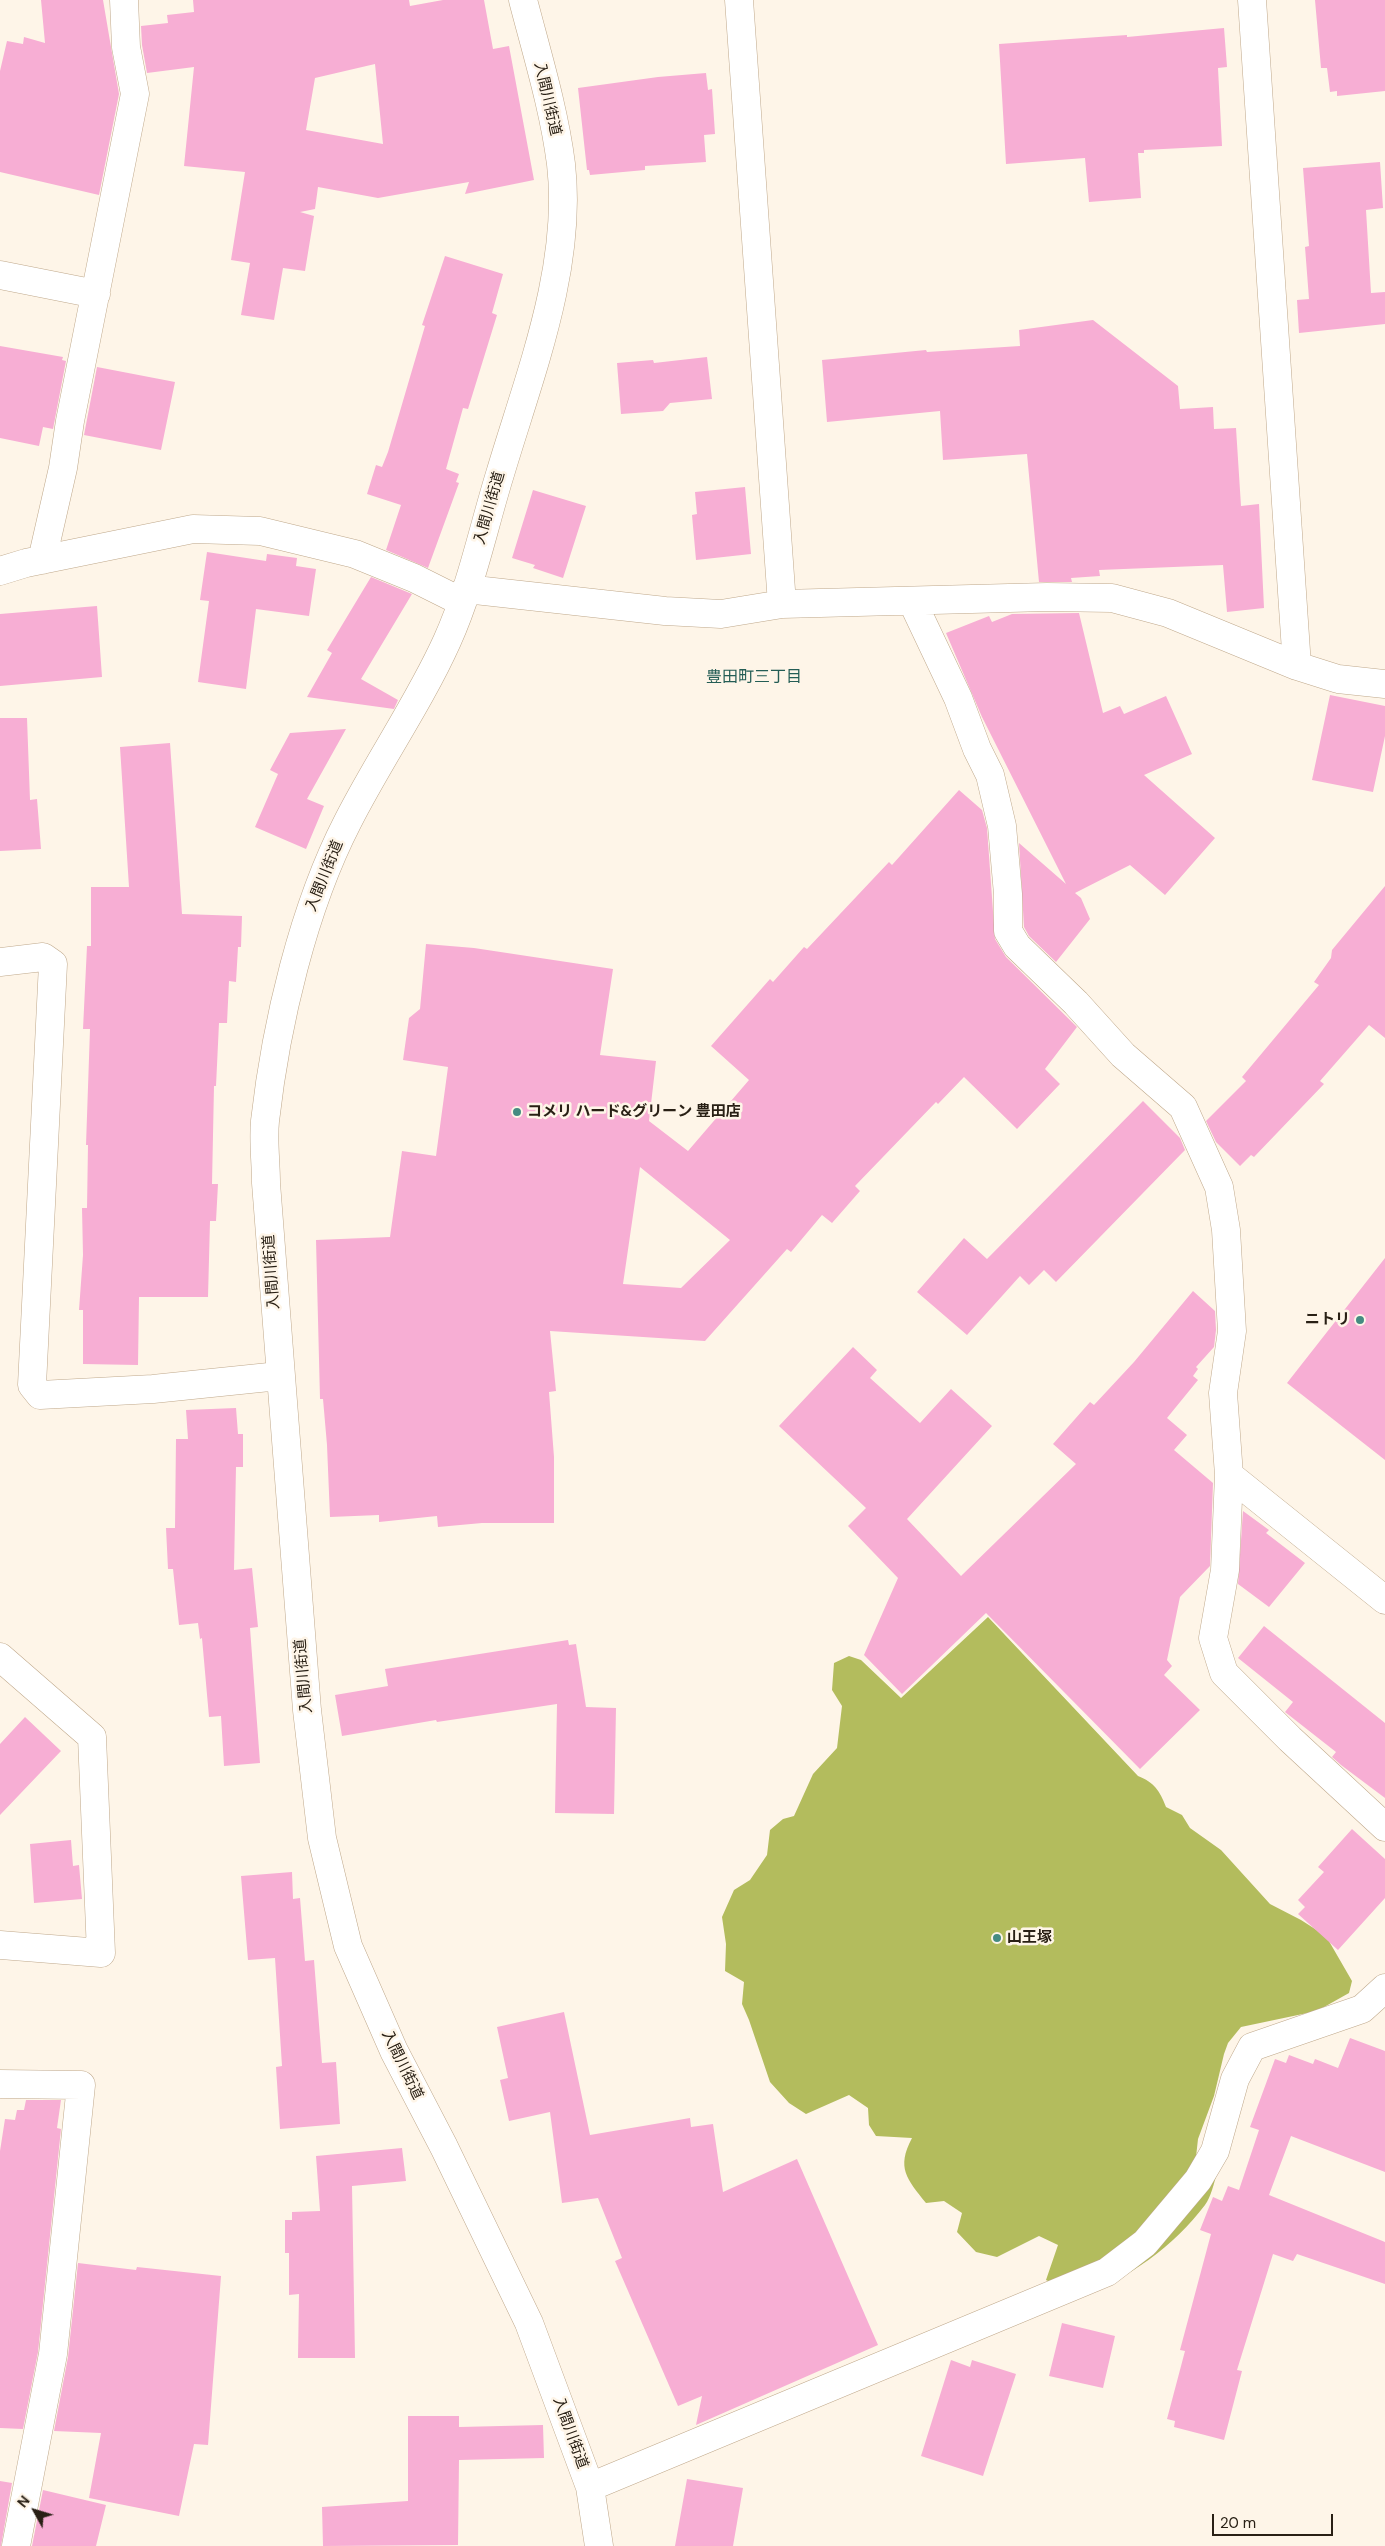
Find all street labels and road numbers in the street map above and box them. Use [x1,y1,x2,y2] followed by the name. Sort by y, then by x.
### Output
[530,60,564,138] street label: 入間川街道
[471,469,509,547] street label: 入間川街道
[303,838,347,914] street label: 入間川街道
[260,1234,284,1310] street label: 入間川街道
[292,1638,316,1714] street label: 入間川街道
[377,2027,427,2103] street label: 入間川街道
[549,2395,591,2471] street label: 入間川街道

